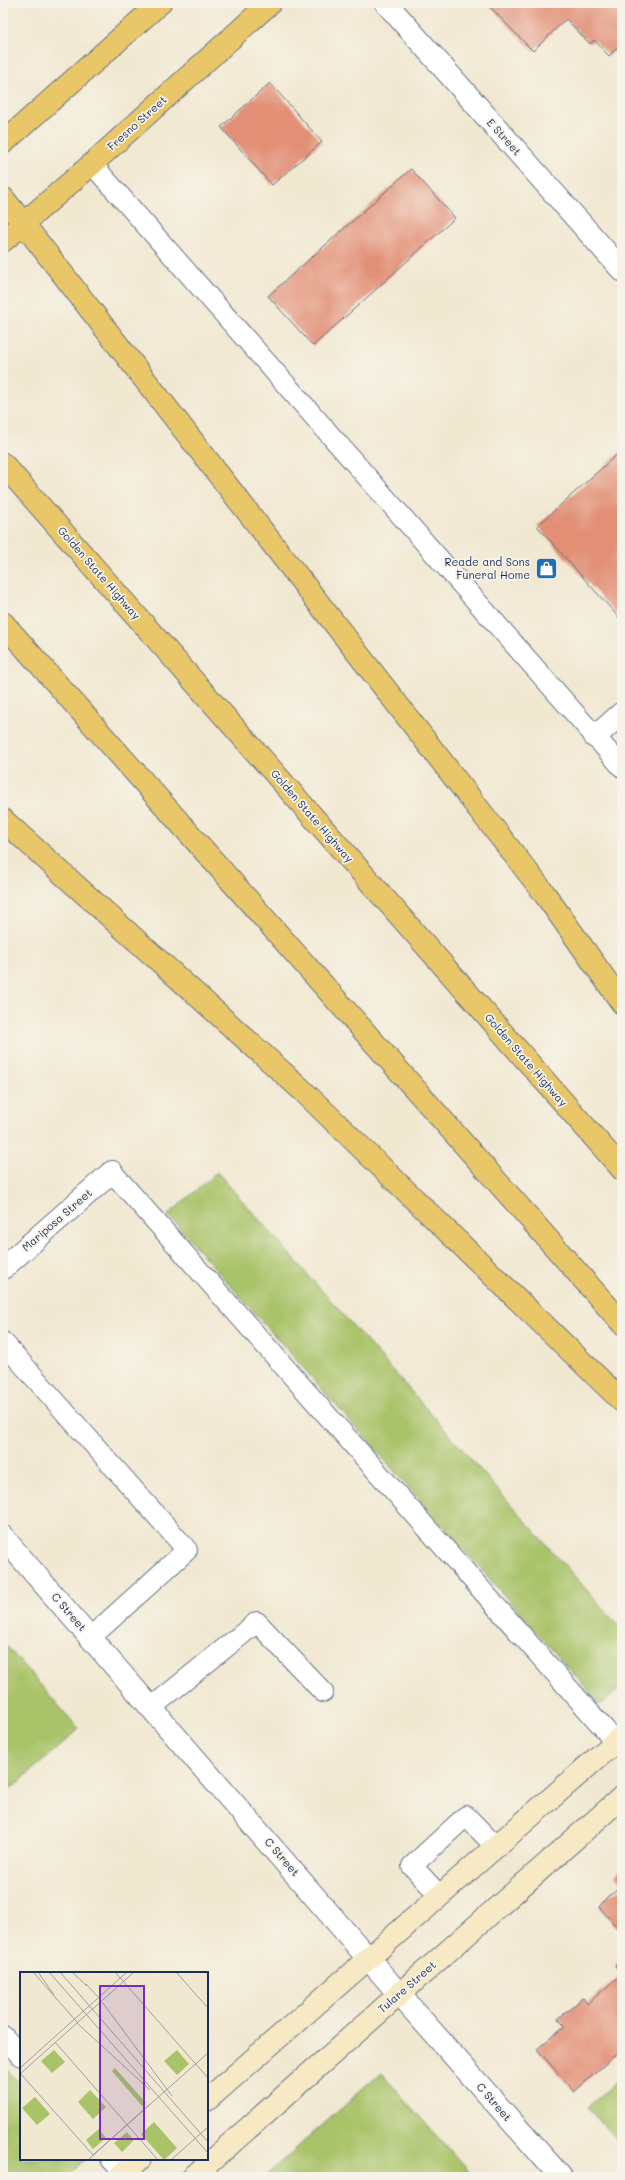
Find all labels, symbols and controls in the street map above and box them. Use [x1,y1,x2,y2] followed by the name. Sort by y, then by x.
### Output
[104,92,170,153] street label: Fresno Street
[484,115,525,158] street label: E Street
[55,523,144,623] street label: Golden State Highway
[444,554,530,582] place label: Reade and Sons Funeral Home
[533,555,559,581] shop icon: Reade and Sons Funeral Home
[268,766,357,866] street label: Golden State Highway
[482,1010,571,1110] street label: Golden State Highway
[18,1185,95,1254] street label: Mariposa Street
[48,1589,90,1634] street label: C Street
[261,1834,303,1879] street label: C Street
[374,1957,439,2016] street label: Tulare Street
[20,1972,208,2160] inset map
[473,2079,515,2124] street label: C Street

